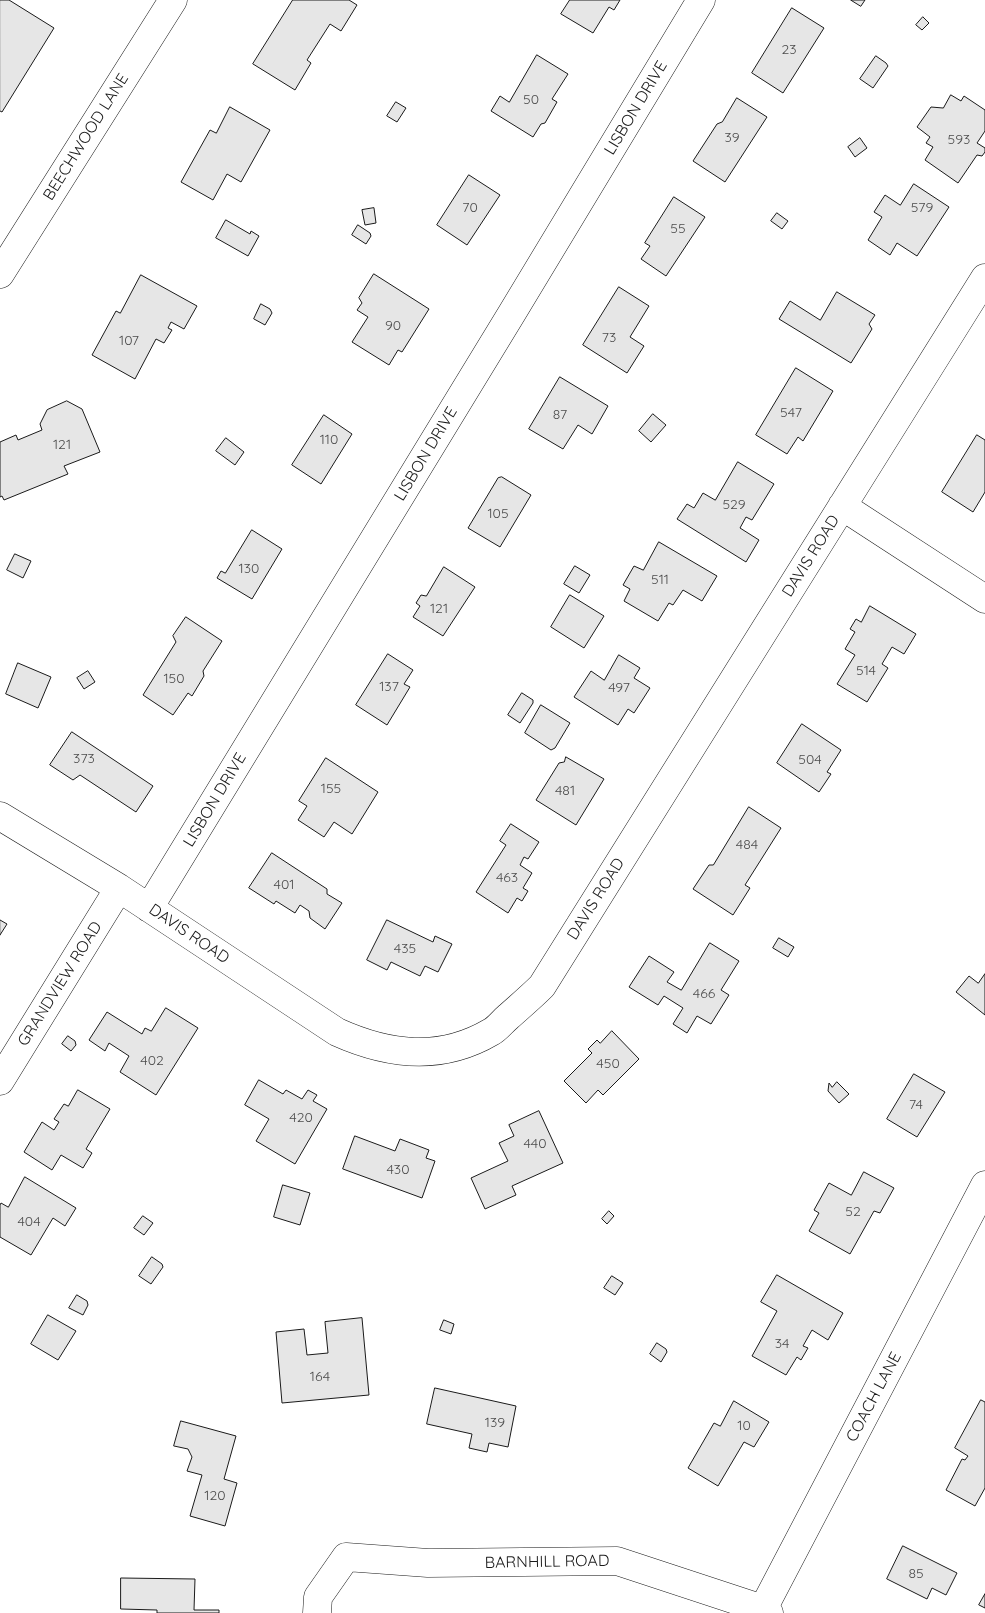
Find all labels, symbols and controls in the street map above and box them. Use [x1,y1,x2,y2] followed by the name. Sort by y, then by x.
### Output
[781,42,797,58] house number: 23
[600,58,672,158] street label: LISBON DRIVE
[39,70,133,204] street label: BEECHWOOD LANE
[523,92,539,108] house number: 50
[724,130,740,146] house number: 39
[948,132,970,148] house number: 593
[462,200,478,216] house number: 70
[911,200,933,216] house number: 579
[670,221,686,237] house number: 55
[385,318,401,334] house number: 90
[602,330,616,346] house number: 73
[119,333,139,349] house number: 107
[390,404,462,504] street label: LISBON DRIVE
[780,405,802,421] house number: 547
[553,407,567,423] house number: 87
[320,432,338,448] house number: 110
[53,437,71,453] house number: 121
[722,497,746,513] house number: 529
[487,506,509,522] house number: 105
[778,512,844,600] street label: DAVIS ROAD
[239,561,259,577] house number: 130
[651,572,669,588] house number: 511
[430,601,448,617] house number: 121
[856,663,876,679] house number: 514
[163,671,185,687] house number: 150
[379,679,399,695] house number: 137
[608,680,630,696] house number: 497
[179,750,251,850] street label: LISBON DRIVE
[73,751,95,767] house number: 373
[798,752,822,768] house number: 504
[321,781,341,797] house number: 155
[555,783,575,799] house number: 481
[736,837,758,853] house number: 484
[563,855,629,943] street label: DAVIS ROAD
[496,870,518,886] house number: 463
[274,877,294,893] house number: 401
[145,900,233,968] street label: DAVIS ROAD
[14,918,106,1050] street label: GRANDVIEW ROAD
[394,941,416,957] house number: 435
[693,986,715,1002] house number: 466
[140,1053,164,1069] house number: 402
[596,1056,620,1072] house number: 450
[909,1097,923,1113] house number: 74
[289,1110,313,1126] house number: 420
[523,1136,547,1152] house number: 440
[386,1162,410,1178] house number: 430
[845,1204,861,1220] house number: 52
[17,1214,41,1230] house number: 404
[775,1336,789,1352] house number: 34
[842,1349,906,1445] street label: COACH LANE
[310,1369,330,1385] house number: 164
[485,1415,505,1431] house number: 139
[737,1418,751,1434] house number: 10
[204,1488,226,1504] house number: 120
[485,1551,609,1573] street label: BARNHILL ROAD
[908,1566,924,1582] house number: 85

